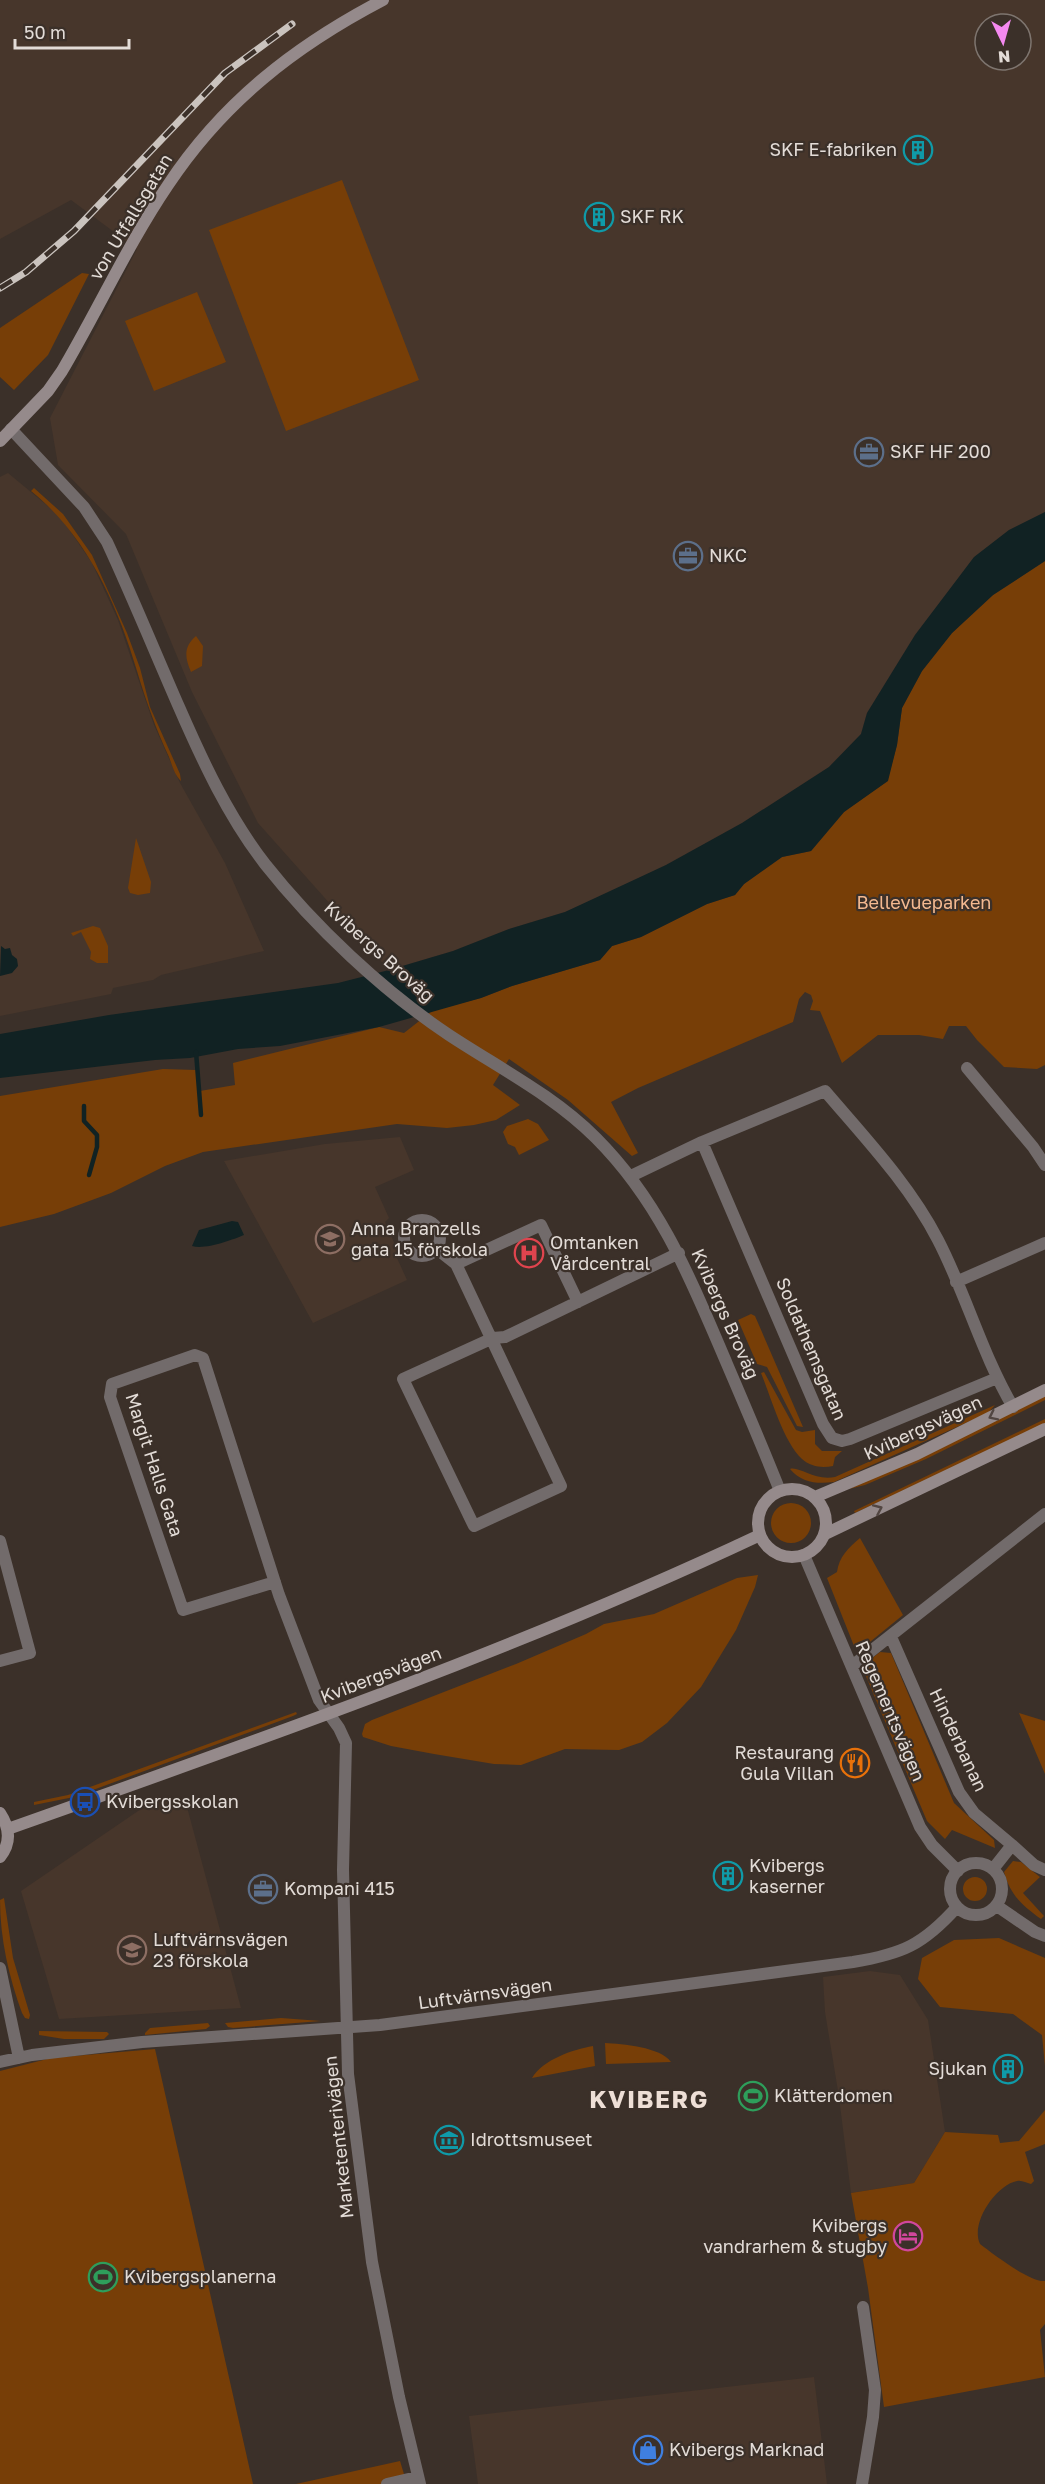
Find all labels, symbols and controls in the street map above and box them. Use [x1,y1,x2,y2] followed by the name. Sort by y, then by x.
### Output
[15,12,129,50] scale bar
[973,12,1033,72] north arrow
[24,21,66,43] text: 50 m
[997,46,1011,67] text: N
[902,134,934,166] building icon: SKF E-fabriken
[769,138,897,160] place label: SKF E-fabriken
[84,149,176,284] street label: von Utfallsgatan
[583,201,615,233] building icon: SKF RK
[620,205,684,227] place label: SKF RK
[853,436,885,468] office icon: SKF HF 200
[890,440,991,462] place label: SKF HF 200
[672,540,704,572] office icon: NKC
[709,544,747,566] place label: NKC
[857,891,991,913] park label: Bellevueparken
[320,896,439,1006] street label: Kvibergs Broväg
[351,1217,488,1260] place label: Anna Branzells gata 15 förskola
[314,1223,346,1255] school or university icon: Anna Branzells gata 15 förskola
[550,1231,651,1274] place label: Omtanken Vårdcentral
[513,1237,545,1269] hospital icon: Omtanken Vårdcentral
[687,1245,765,1382] street label: Kvibergs Broväg
[772,1274,852,1423] street label: Soldathemsgatan
[121,1390,189,1539] street label: Margit Halls Gata
[860,1390,985,1464] street label: Kvibergsvägen
[988,1409,999,1421] one-way arrow
[871,1504,882,1516] one-way arrow
[851,1637,930,1784] street label: Regementsvägen
[317,1641,444,1707] street label: Kvibergsvägen
[925,1684,992,1795] street label: Hinderbanan
[735,1741,834,1784] place label: Restaurang Gula Villan
[839,1747,871,1779] restaurant icon: Restaurang Gula Villan
[69,1786,101,1818] bus stop icon: Kvibergsskolan
[106,1790,239,1812] place label: Kvibergsskolan
[749,1854,825,1897] place label: Kvibergs kaserner
[712,1860,744,1892] building icon: Kvibergs kaserner
[247,1873,279,1905] office icon: Kompani 415
[284,1877,395,1899] place label: Kompani 415
[153,1928,288,1971] place label: Luftvärnsvägen 23 förskola
[116,1934,148,1966] school or university icon: Luftvärnsvägen 23 förskola
[416,1973,553,2013] street label: Luftvärnsvägen
[992,2053,1024,2085] building icon: Sjukan
[319,2055,357,2220] street label: Marketenterivägen
[929,2057,987,2079] place label: Sjukan
[737,2080,769,2112] sports icon: Klätterdomen
[589,2084,709,2113] district label: KVIBERG
[774,2084,893,2106] place label: Klätterdomen
[433,2124,465,2156] museum icon: Idrottsmuseet
[470,2128,593,2150] place label: Idrottsmuseet
[703,2214,887,2257] place label: Kvibergs vandrarhem & stugby
[892,2220,924,2252] hotel icon: Kvibergs vandrarhem & stugby
[87,2261,119,2293] sports icon: Kvibergsplanerna
[124,2265,276,2287] place label: Kvibergsplanerna
[632,2434,664,2466] shop icon: Kvibergs Marknad
[669,2438,824,2460] place label: Kvibergs Marknad

